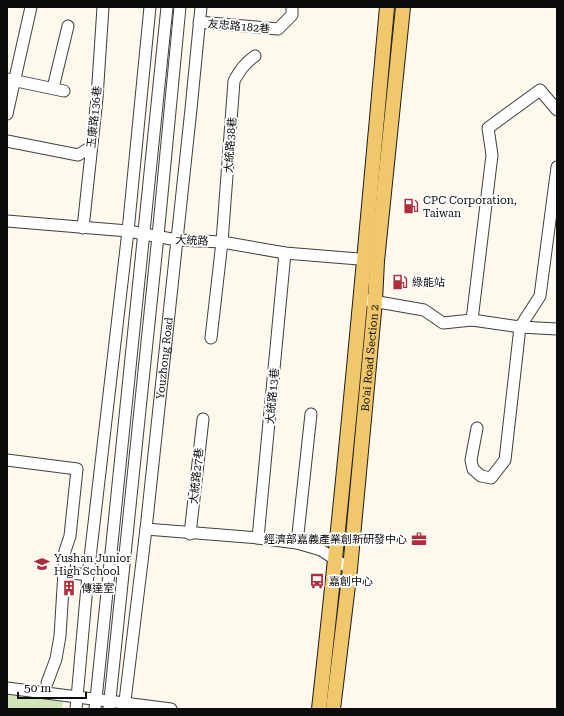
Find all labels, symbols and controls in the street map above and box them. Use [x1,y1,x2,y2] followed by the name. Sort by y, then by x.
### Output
[207,17,271,36] street label: 友忠路182巷
[85,85,104,149] street label: 玉康路136巷
[222,116,239,174] street label: 大統路38巷
[423,194,517,220] place label: CPC Corporation, Taiwan
[402,197,420,215] fuel station icon: CPC Corporation, Taiwan
[175,233,209,248] street label: 大統路
[391,273,409,291] fuel station icon: 綠能站
[412,276,445,289] place label: 綠能站
[359,304,382,412] street label: Bo'ai Road Section 2
[154,317,176,400] street label: Youzhong Road
[264,367,281,425] street label: 大統路13巷
[187,447,206,505] street label: 大統路27巷
[410,530,428,548] office icon: 經濟部嘉義產業創新研發中心
[264,533,407,546] place label: 經濟部嘉義產業創新研發中心
[54,552,131,578] place label: Yushan Junior High School
[33,555,51,573] school or university icon: Yushan Junior High School
[308,572,326,590] bus stop icon: 嘉創中心
[329,575,373,588] place label: 嘉創中心
[60,579,78,597] building icon: 傳達室
[81,582,114,595] place label: 傳達室
[18,674,86,700] scale bar
[24,681,51,695] text: 50 m

